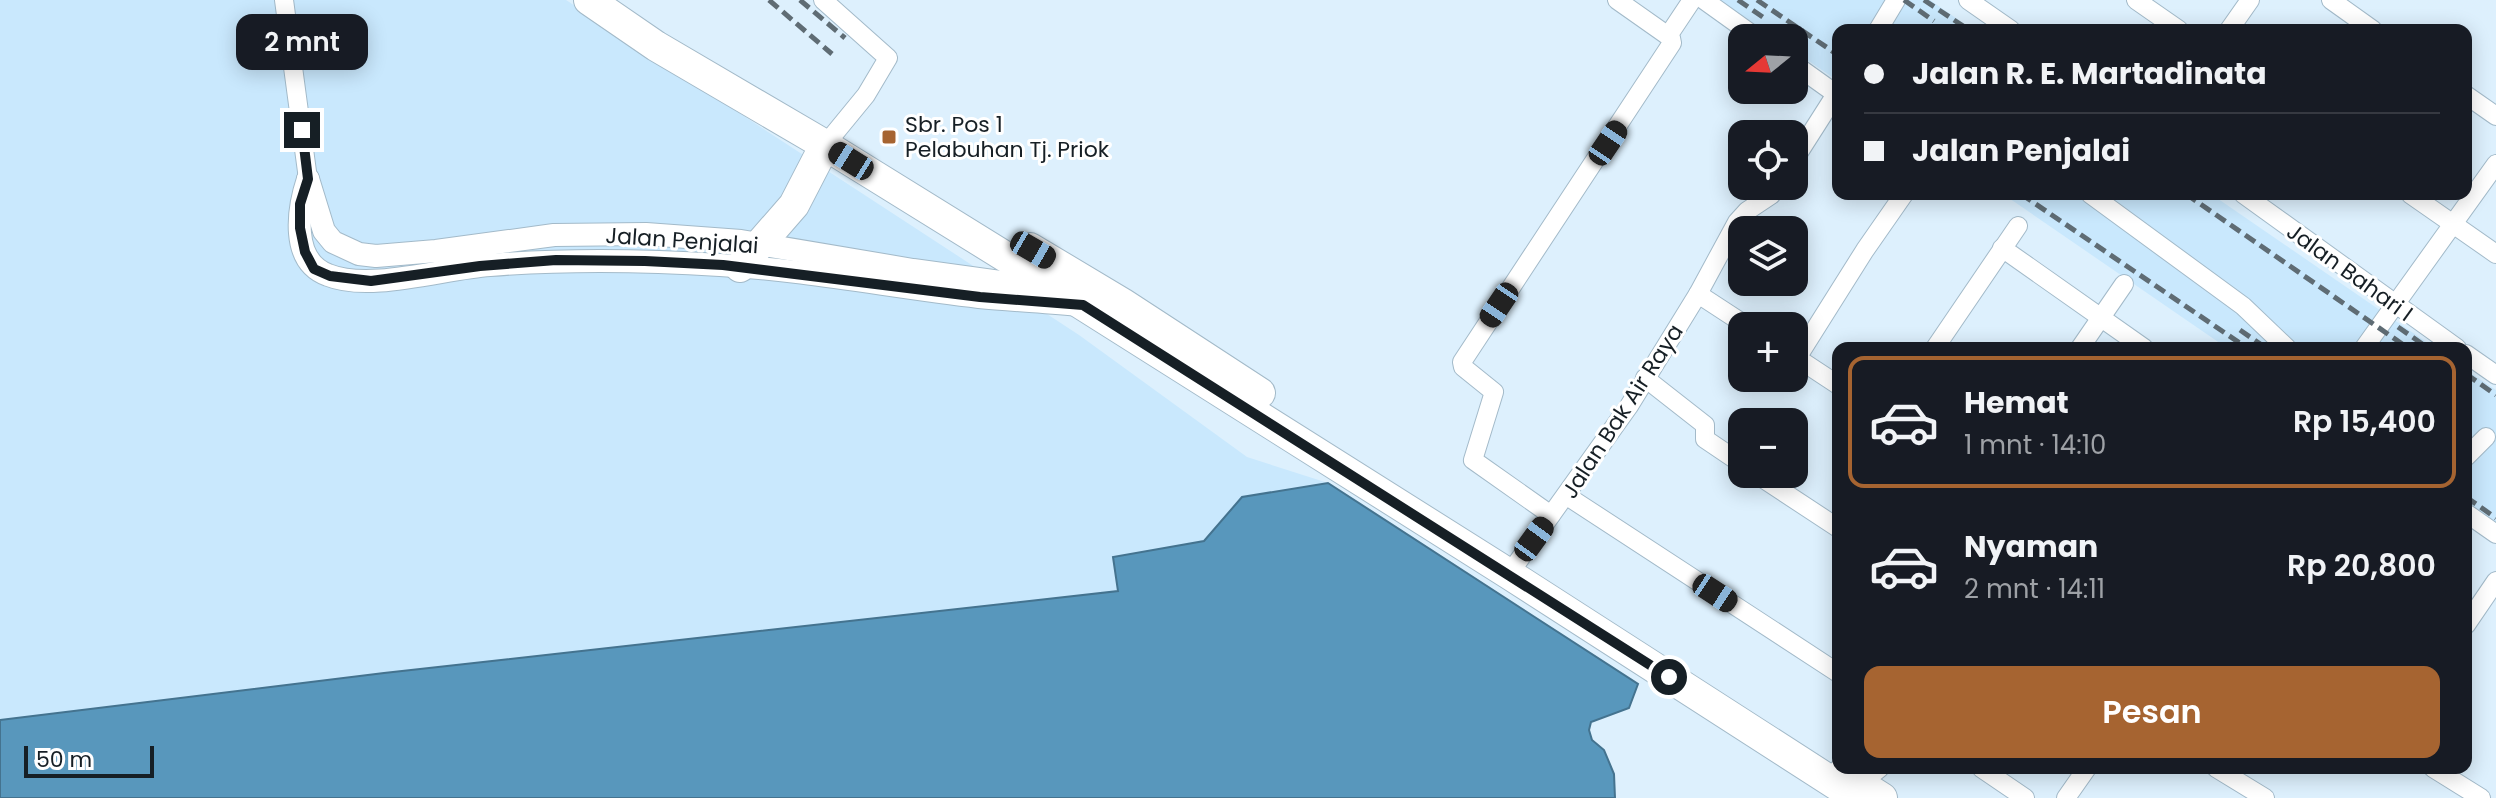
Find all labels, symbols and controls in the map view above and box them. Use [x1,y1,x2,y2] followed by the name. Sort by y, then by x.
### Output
[236,14,368,70] callout: 2 mnt
[264,24,340,60] text: 2 mnt
[1728,24,1808,104] north arrow
[1728,24,1808,488] map controls
[1912,52,2267,95] text: Jalan R. E. Martadinata
[905,109,1110,165] place label: Sbr. Pos 1 Pelabuhan Tj. Priok
[284,112,320,148] route end
[1585,116,1631,170] car
[1728,120,1808,200] button: locate
[880,128,898,146] marker: Sbr. Pos 1 Pelabuhan Tj. Priok
[1912,129,2130,172] text: Jalan Penjalai
[824,138,878,184] car
[1728,216,1808,296] button: layers
[2280,216,2419,329] street label: Jalan Bahari I
[604,220,759,261] street label: Jalan Penjalai
[1006,228,1060,272] car
[1476,278,1522,332] car
[1728,312,1808,392] button: +
[1554,318,1690,504] street label: Jalan Bak Air Raya
[1964,381,2069,424] text: Hemat
[1868,386,1940,458] icon: car
[2293,400,2436,443] text: Rp 15,400
[1728,408,1808,488] button: −
[1964,427,2106,463] text: 1 mnt · 14:10
[1510,513,1558,565] car
[1964,525,2098,568] text: Nyaman
[1868,530,1940,602] icon: car
[2287,544,2436,587] text: Rp 20,800
[1688,570,1742,616] car
[1964,571,2105,607] text: 2 mnt · 14:11
[1651,659,1687,695] route start
[1864,666,2440,758] button: Pesan
[24,742,154,778] scale bar
[36,744,92,775] text: 50 m

